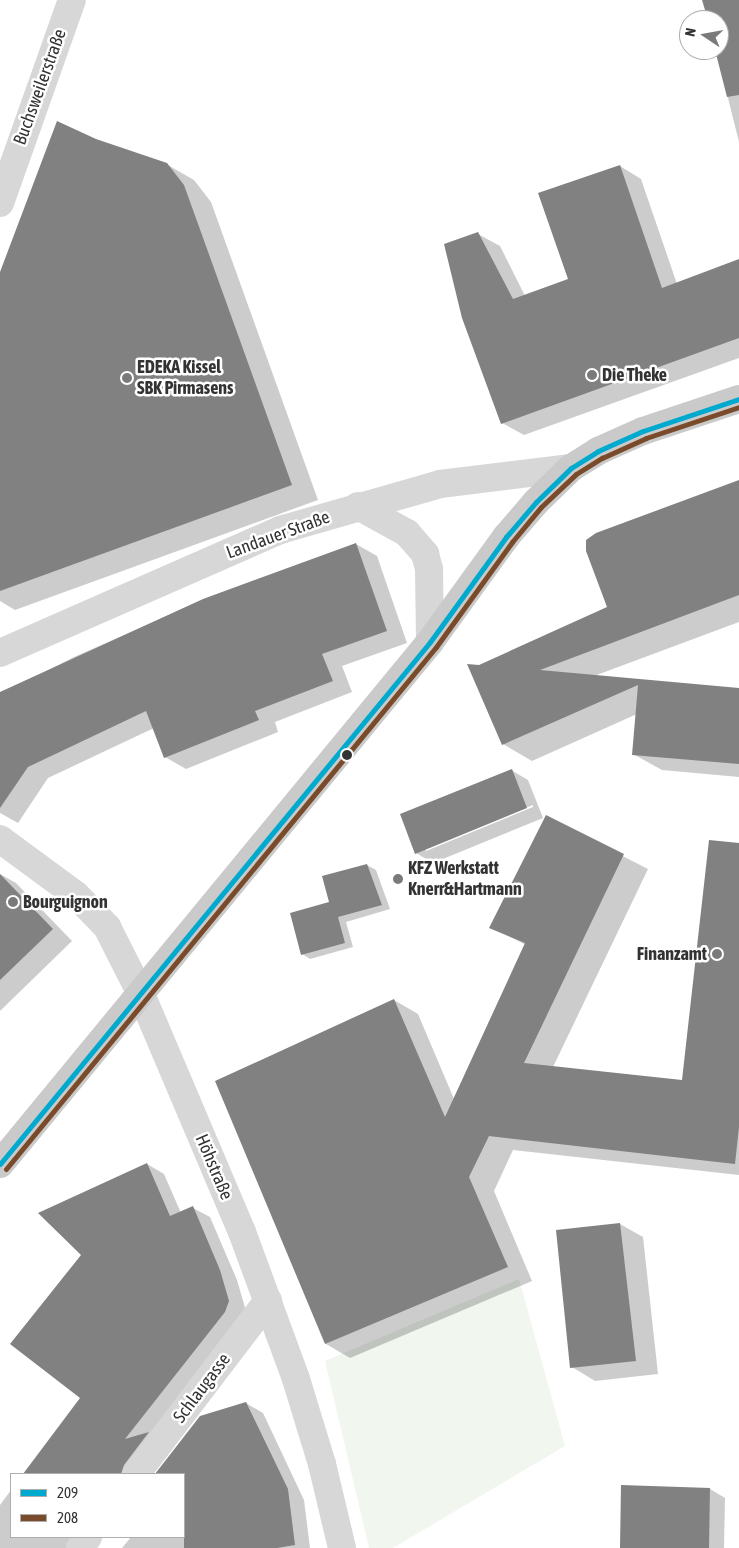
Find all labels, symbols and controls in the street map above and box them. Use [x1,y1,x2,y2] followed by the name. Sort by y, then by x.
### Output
[679,10,729,60] north arrow
[9,26,71,148] street label: Buchsweilerstraße
[682,26,699,38] text: N
[137,357,233,399] place label: EDEKA Kissel SBK Pirmasens
[602,364,667,386] place label: Die Theke
[586,369,598,381] marker: Die Theke
[121,372,133,384] marker: EDEKA Kissel SBK Pirmasens
[223,506,333,564] street label: Landauer Straße
[342,750,352,760] unlabelled marker
[408,858,522,901] place label: KFZ Werkstatt Knerr&Hartmann
[392,873,404,885] marker: KFZ Werkstatt Knerr&Hartmann
[23,891,108,913] place label: Bourguignon
[7,896,19,908] marker: Bourguignon
[637,943,707,965] place label: Finanzamt
[711,948,723,960] marker: Finanzamt
[191,1131,237,1203] street label: Höhstraße
[169,1349,235,1427] street label: Schlaugasse
[10,1473,185,1538] legend
[57,1484,78,1501] text: 209
[57,1509,78,1526] text: 208

